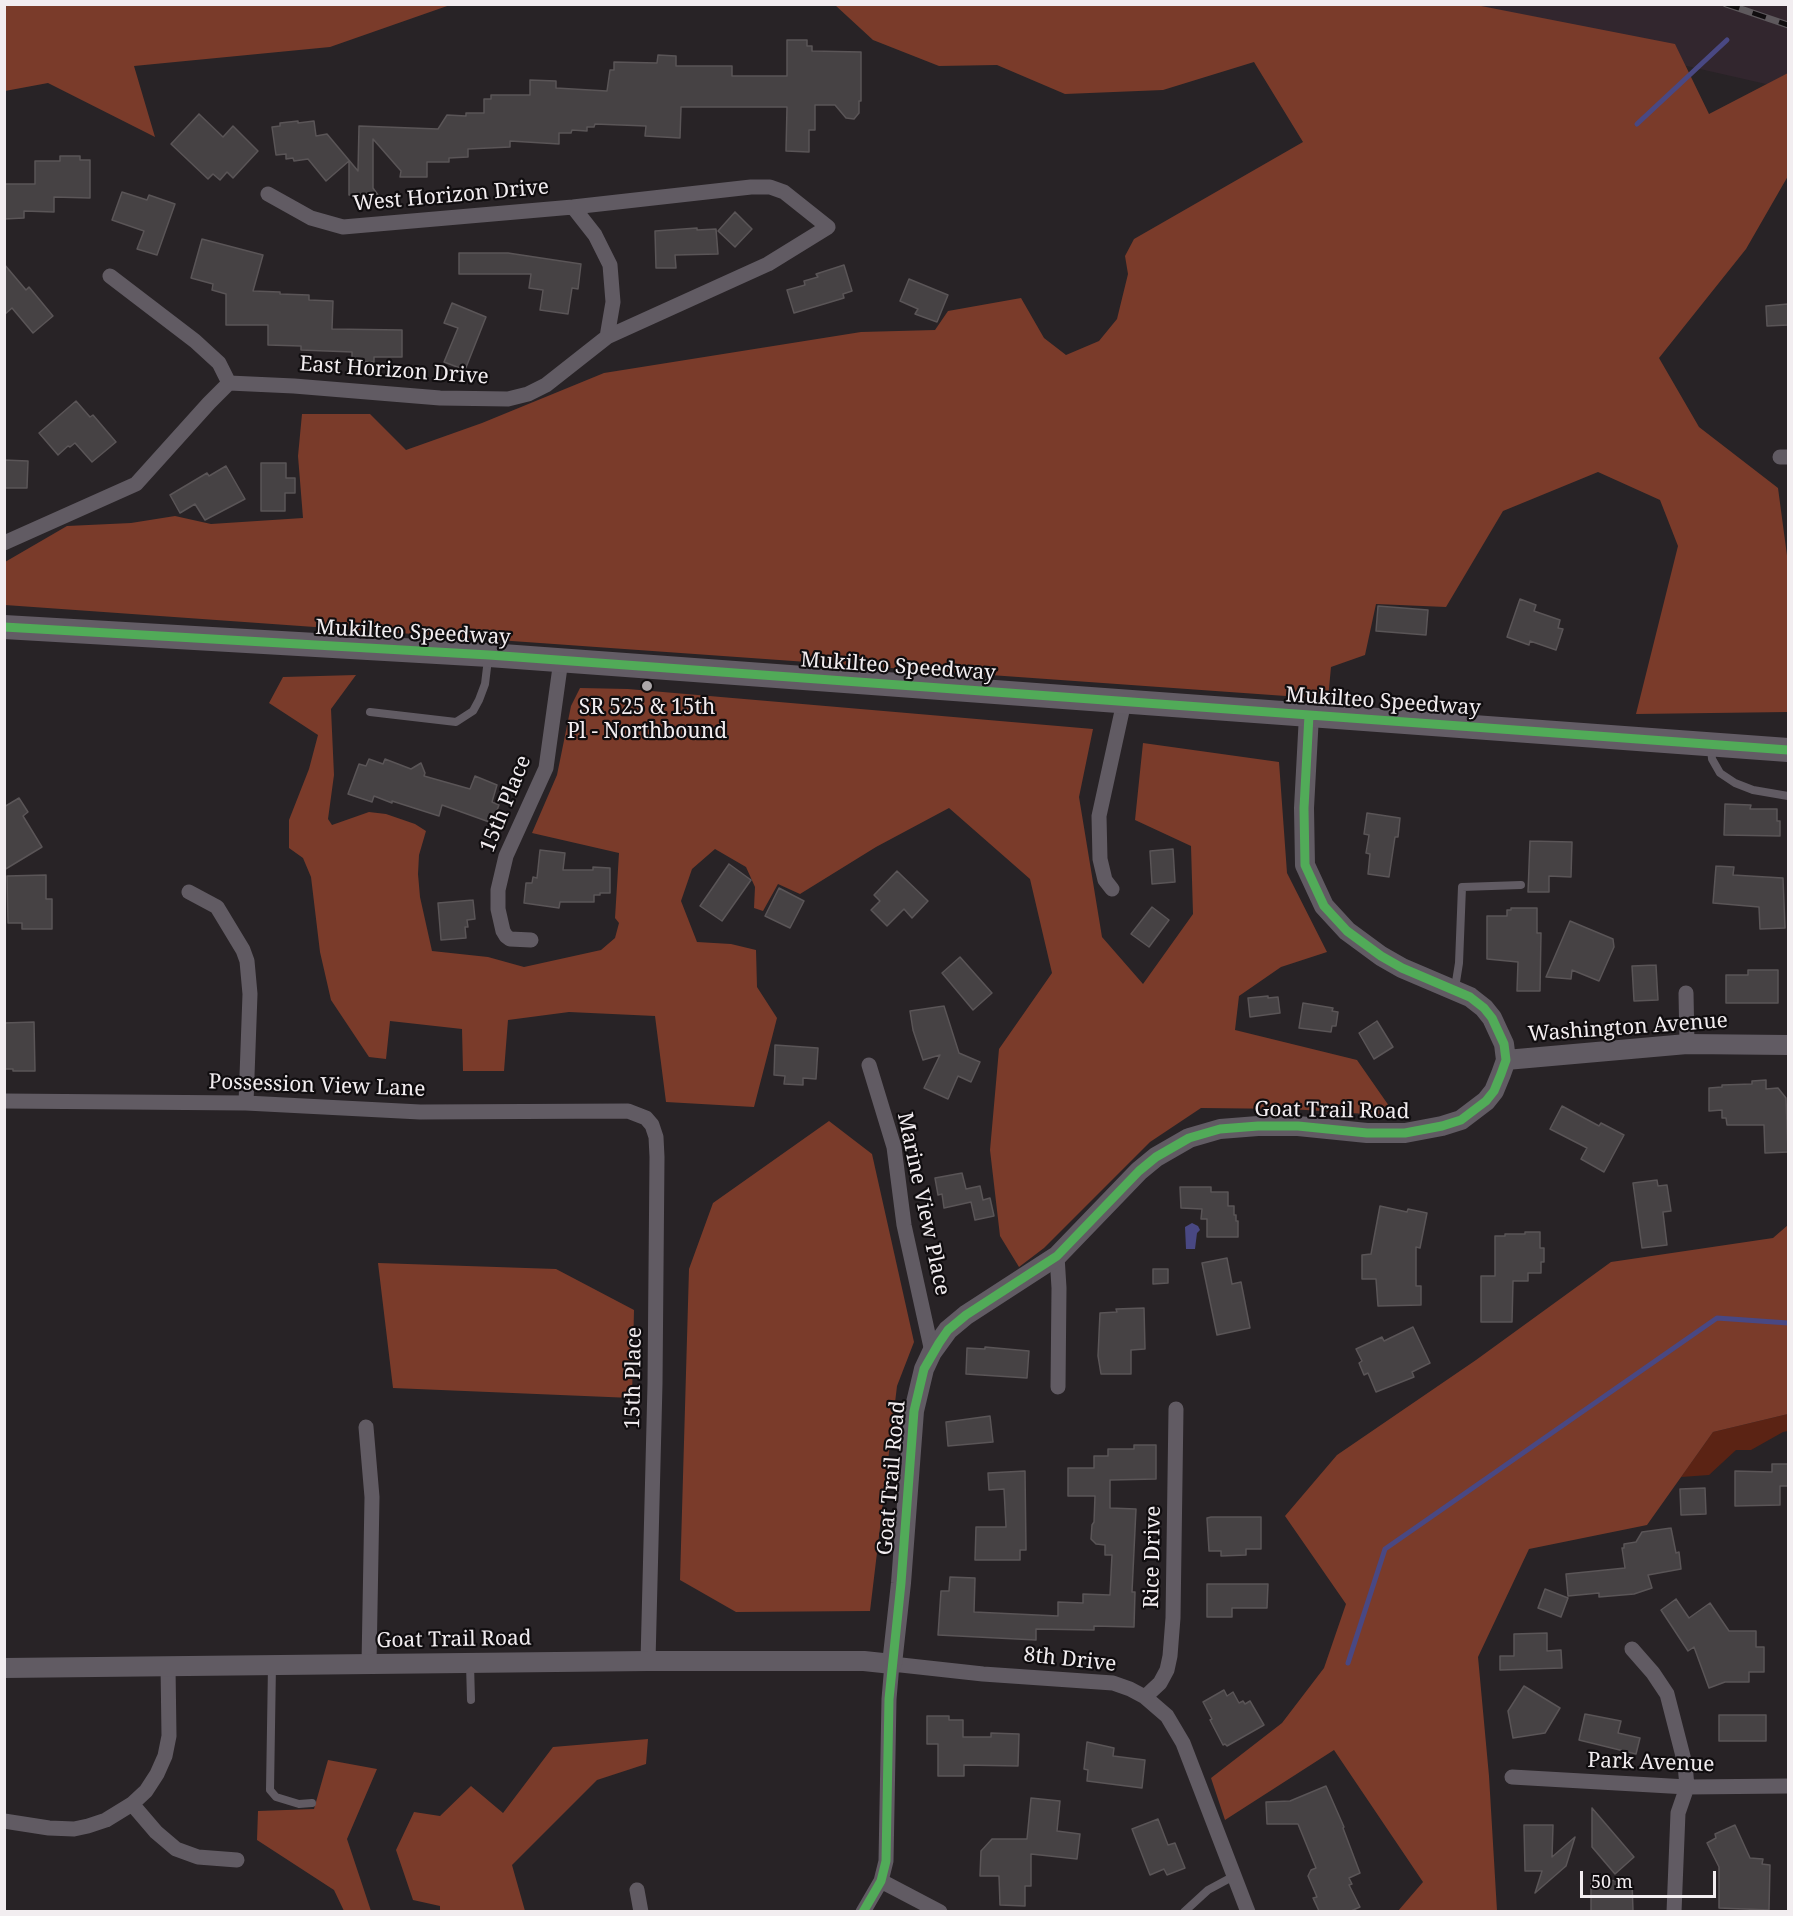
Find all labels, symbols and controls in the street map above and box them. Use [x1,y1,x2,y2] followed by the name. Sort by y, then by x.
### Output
[352,175,550,217] street label: West Horizon Drive
[298,352,490,390] street label: East Horizon Drive
[315,615,511,651] street label: Mukilteo Speedway
[799,648,997,686] street label: Mukilteo Speedway
[640,679,654,693] marker: SR 525 & 15th Pl - Northbound
[1284,683,1482,721] street label: Mukilteo Speedway
[567,695,727,745] place label: SR 525 & 15th Pl - Northbound
[475,752,537,856] street label: 15th Place
[1527,1008,1729,1048] street label: Washington Avenue
[208,1070,426,1102] street label: Possession View Lane
[1254,1097,1410,1125] street label: Goat Trail Road
[891,1110,955,1298] street label: Marine View Place
[621,1327,647,1429] street label: 15th Place
[873,1400,911,1556] street label: Goat Trail Road
[1140,1505,1166,1609] street label: Rice Drive
[376,1626,532,1654] street label: Goat Trail Road
[1022,1643,1118,1677] street label: 8th Drive
[1587,1748,1715,1778] street label: Park Avenue
[1583,1859,1720,1897] scale bar
[1591,1869,1633,1893] text: 50 m

